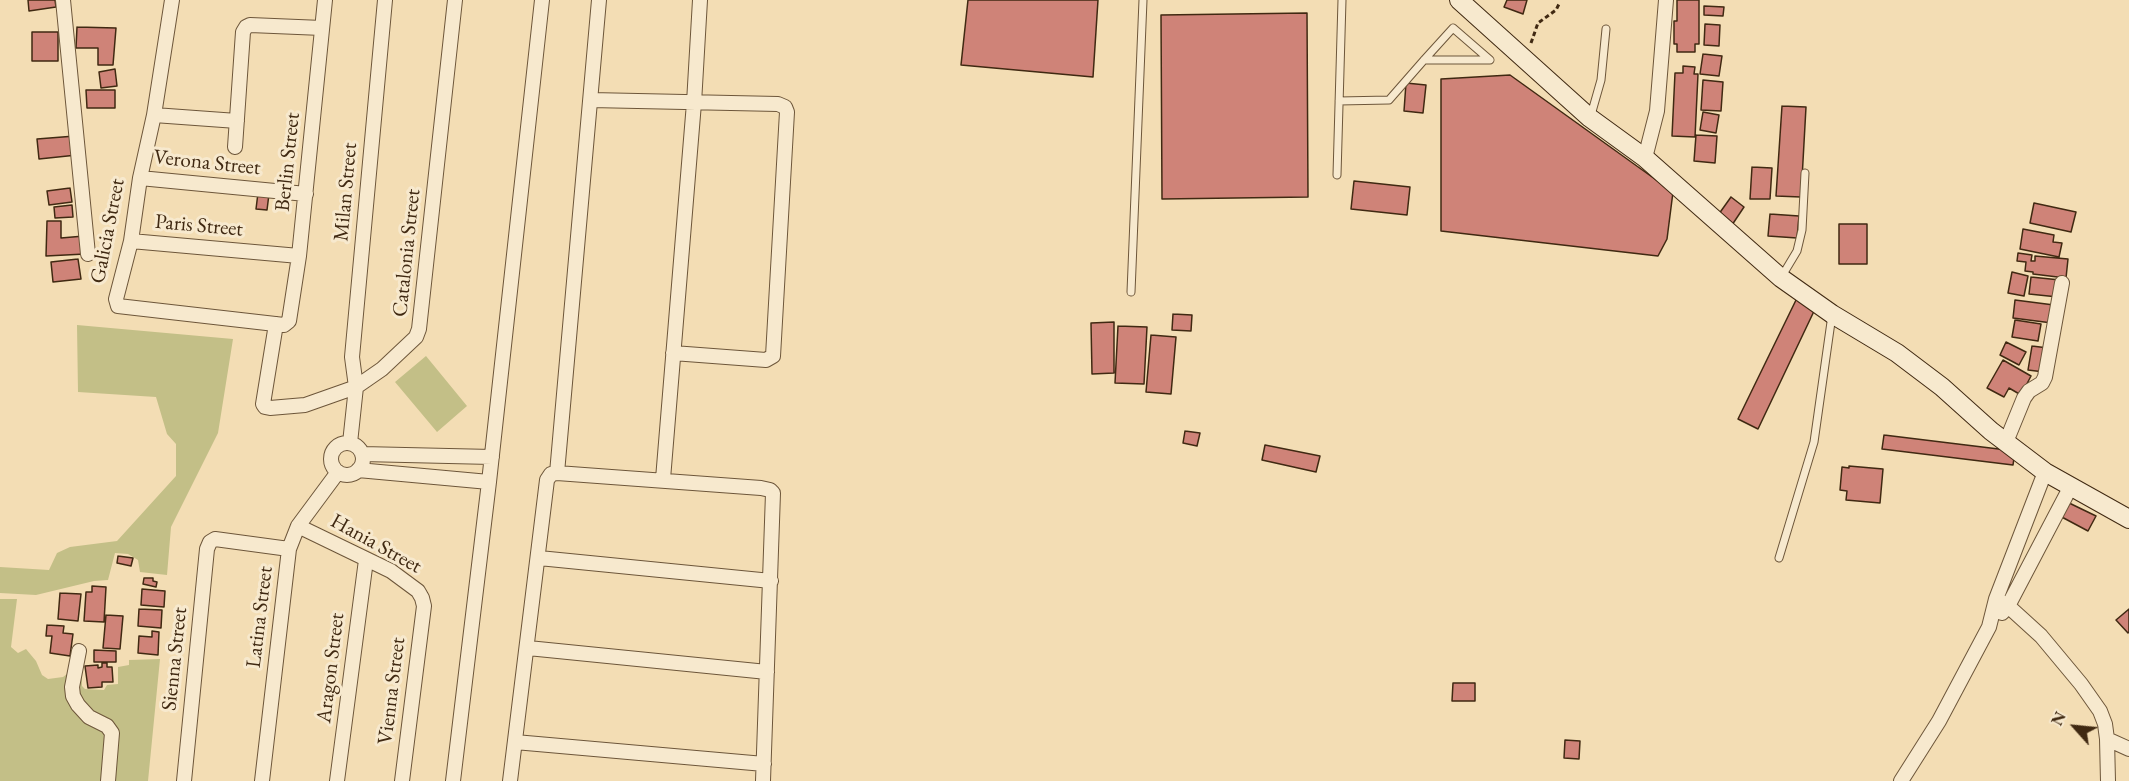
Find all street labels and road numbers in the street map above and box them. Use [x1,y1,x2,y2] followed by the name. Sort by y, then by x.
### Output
[270,111,306,213] street label: Berlin Street
[329,142,363,242] street label: Milan Street
[152,145,262,181] street label: Verona Street
[85,176,131,286] street label: Galicia Street
[388,188,426,318] street label: Catalonia Street
[154,210,244,242] street label: Paris Street
[326,509,426,579] street label: Hania Street
[241,565,279,669] street label: Latina Street
[157,606,193,712] street label: Sienna Street
[312,611,350,725] street label: Aragon Street
[373,636,411,746] street label: Vienna Street

